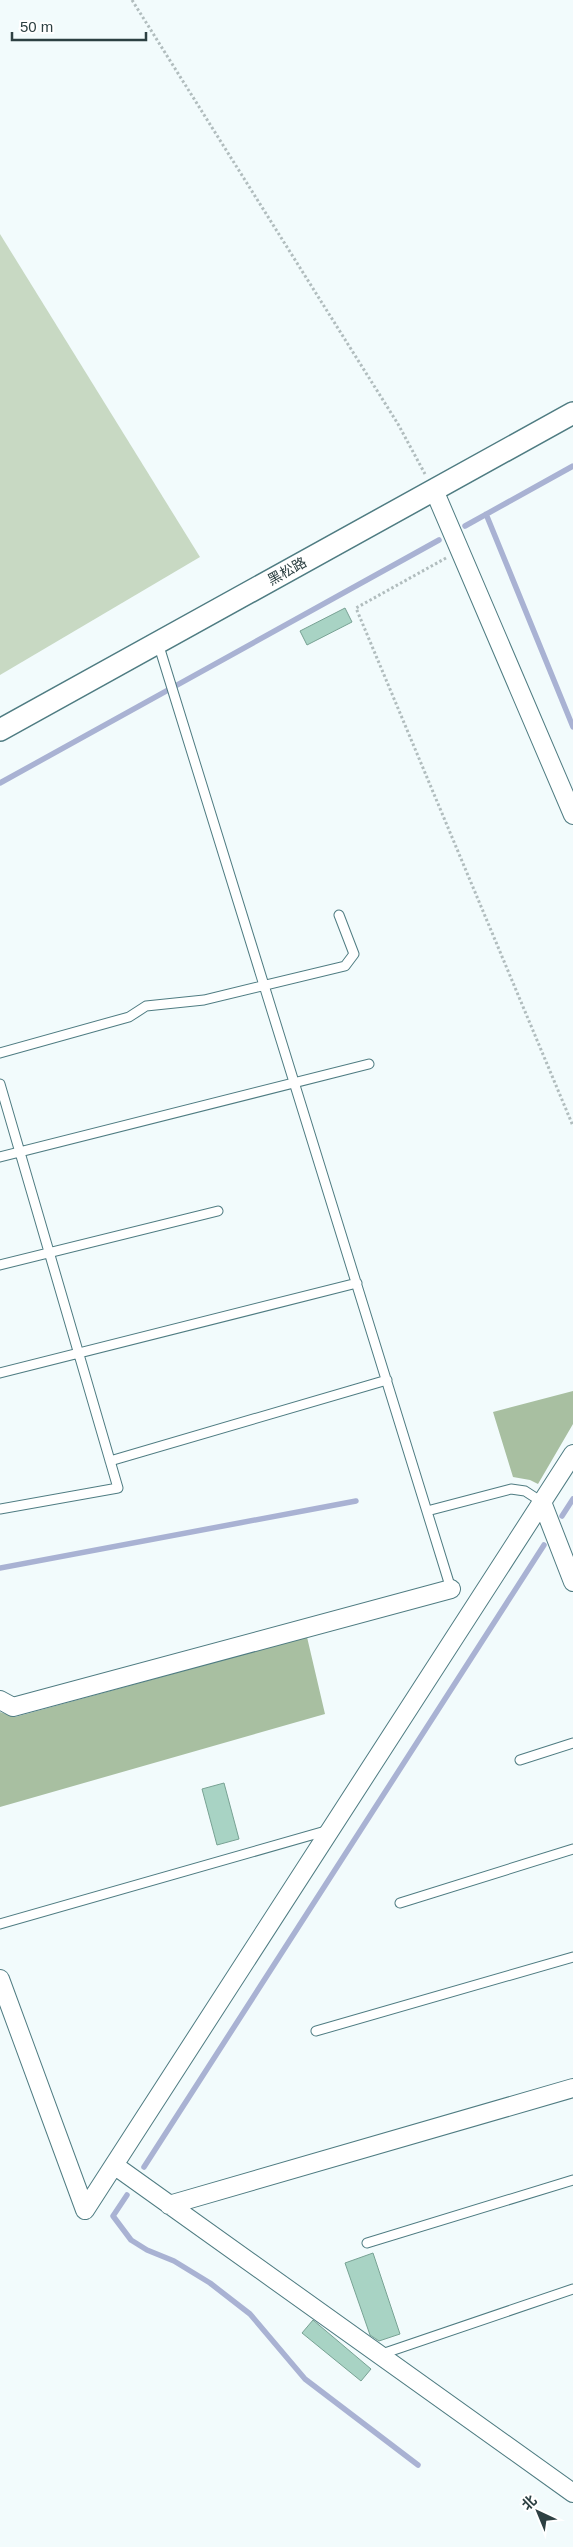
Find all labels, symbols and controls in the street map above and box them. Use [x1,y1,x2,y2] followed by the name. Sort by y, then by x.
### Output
[12,10,146,42] scale bar
[20,18,53,35] text: 50 m
[265,554,309,588] street label: 黑松路
[513,2487,563,2537] north arrow
[518,2492,540,2513] text: 北

